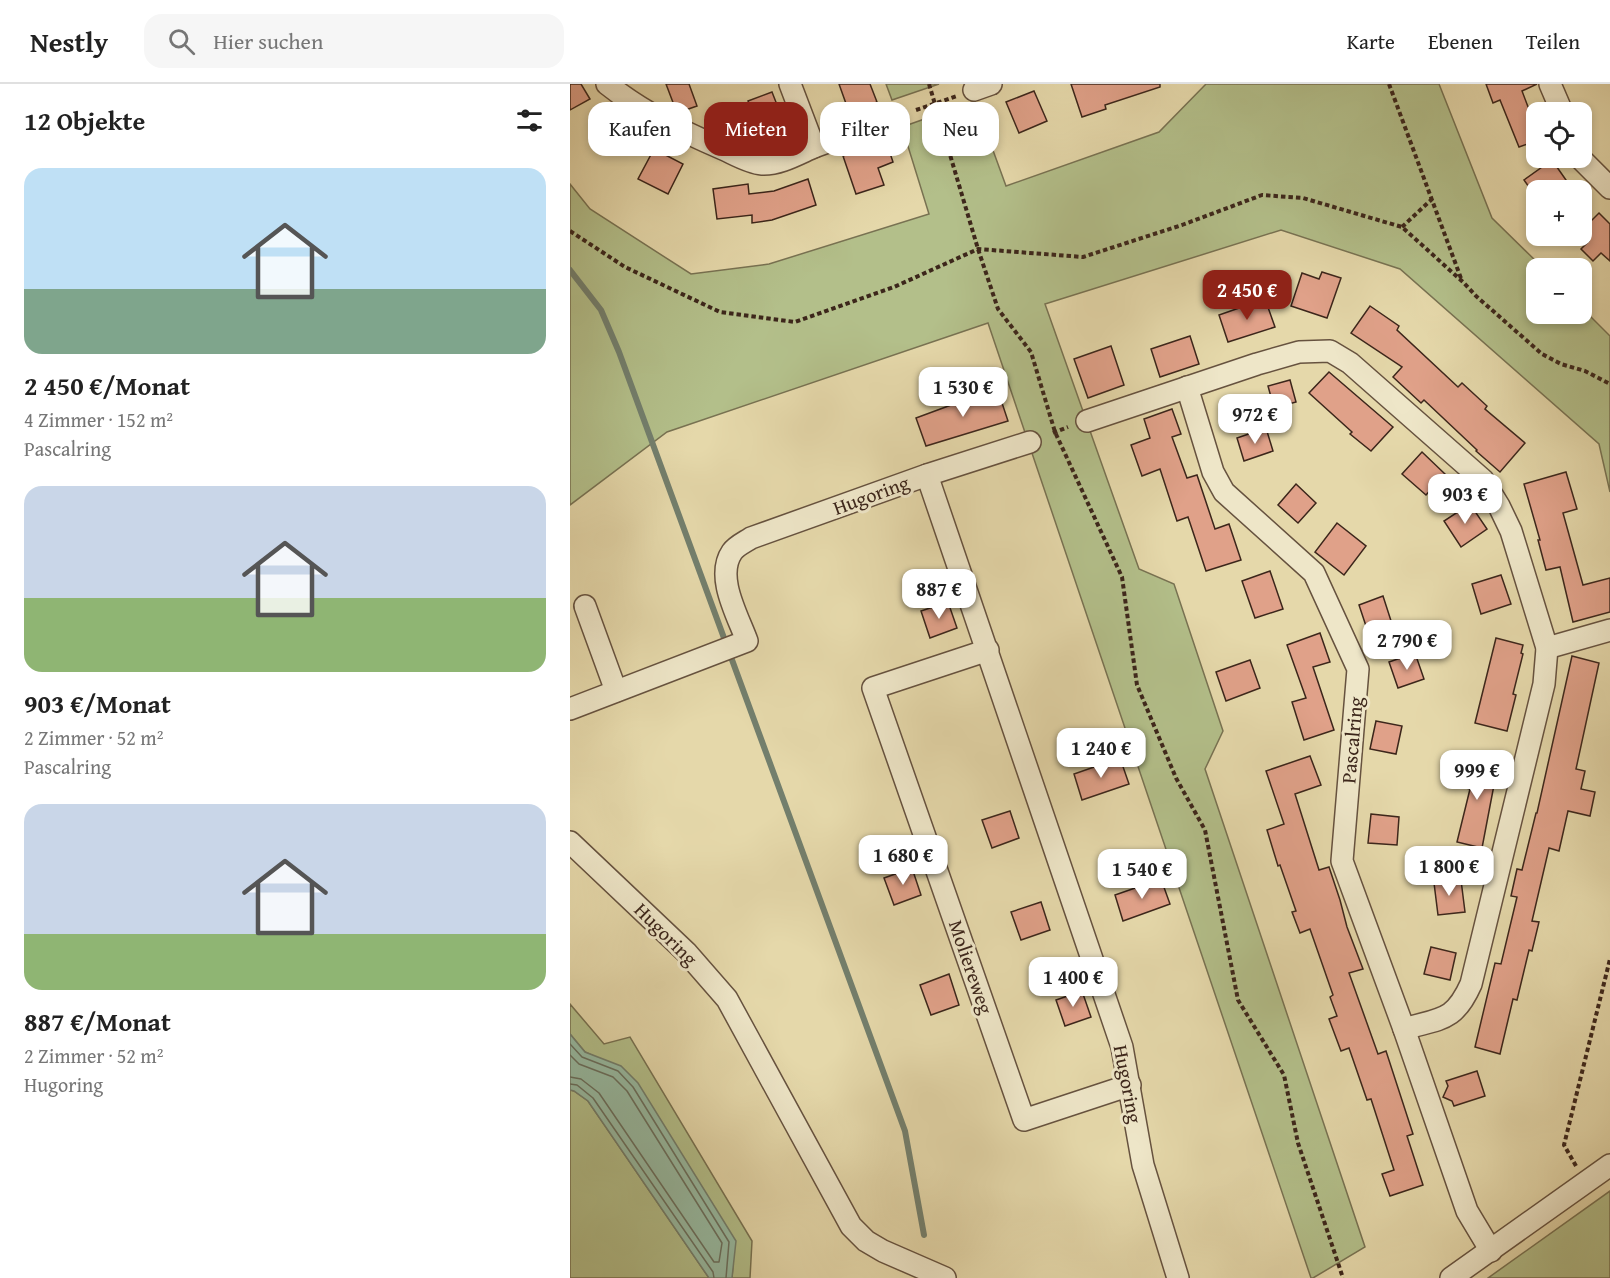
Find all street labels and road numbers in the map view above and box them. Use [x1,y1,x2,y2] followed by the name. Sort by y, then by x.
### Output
[829,467,913,522] street label: Hugoring
[1333,695,1370,785] street label: Pascalring
[628,895,705,972] street label: Hugoring
[942,916,1001,1018] street label: Moliereweg
[1107,1042,1150,1126] street label: Hugoring

